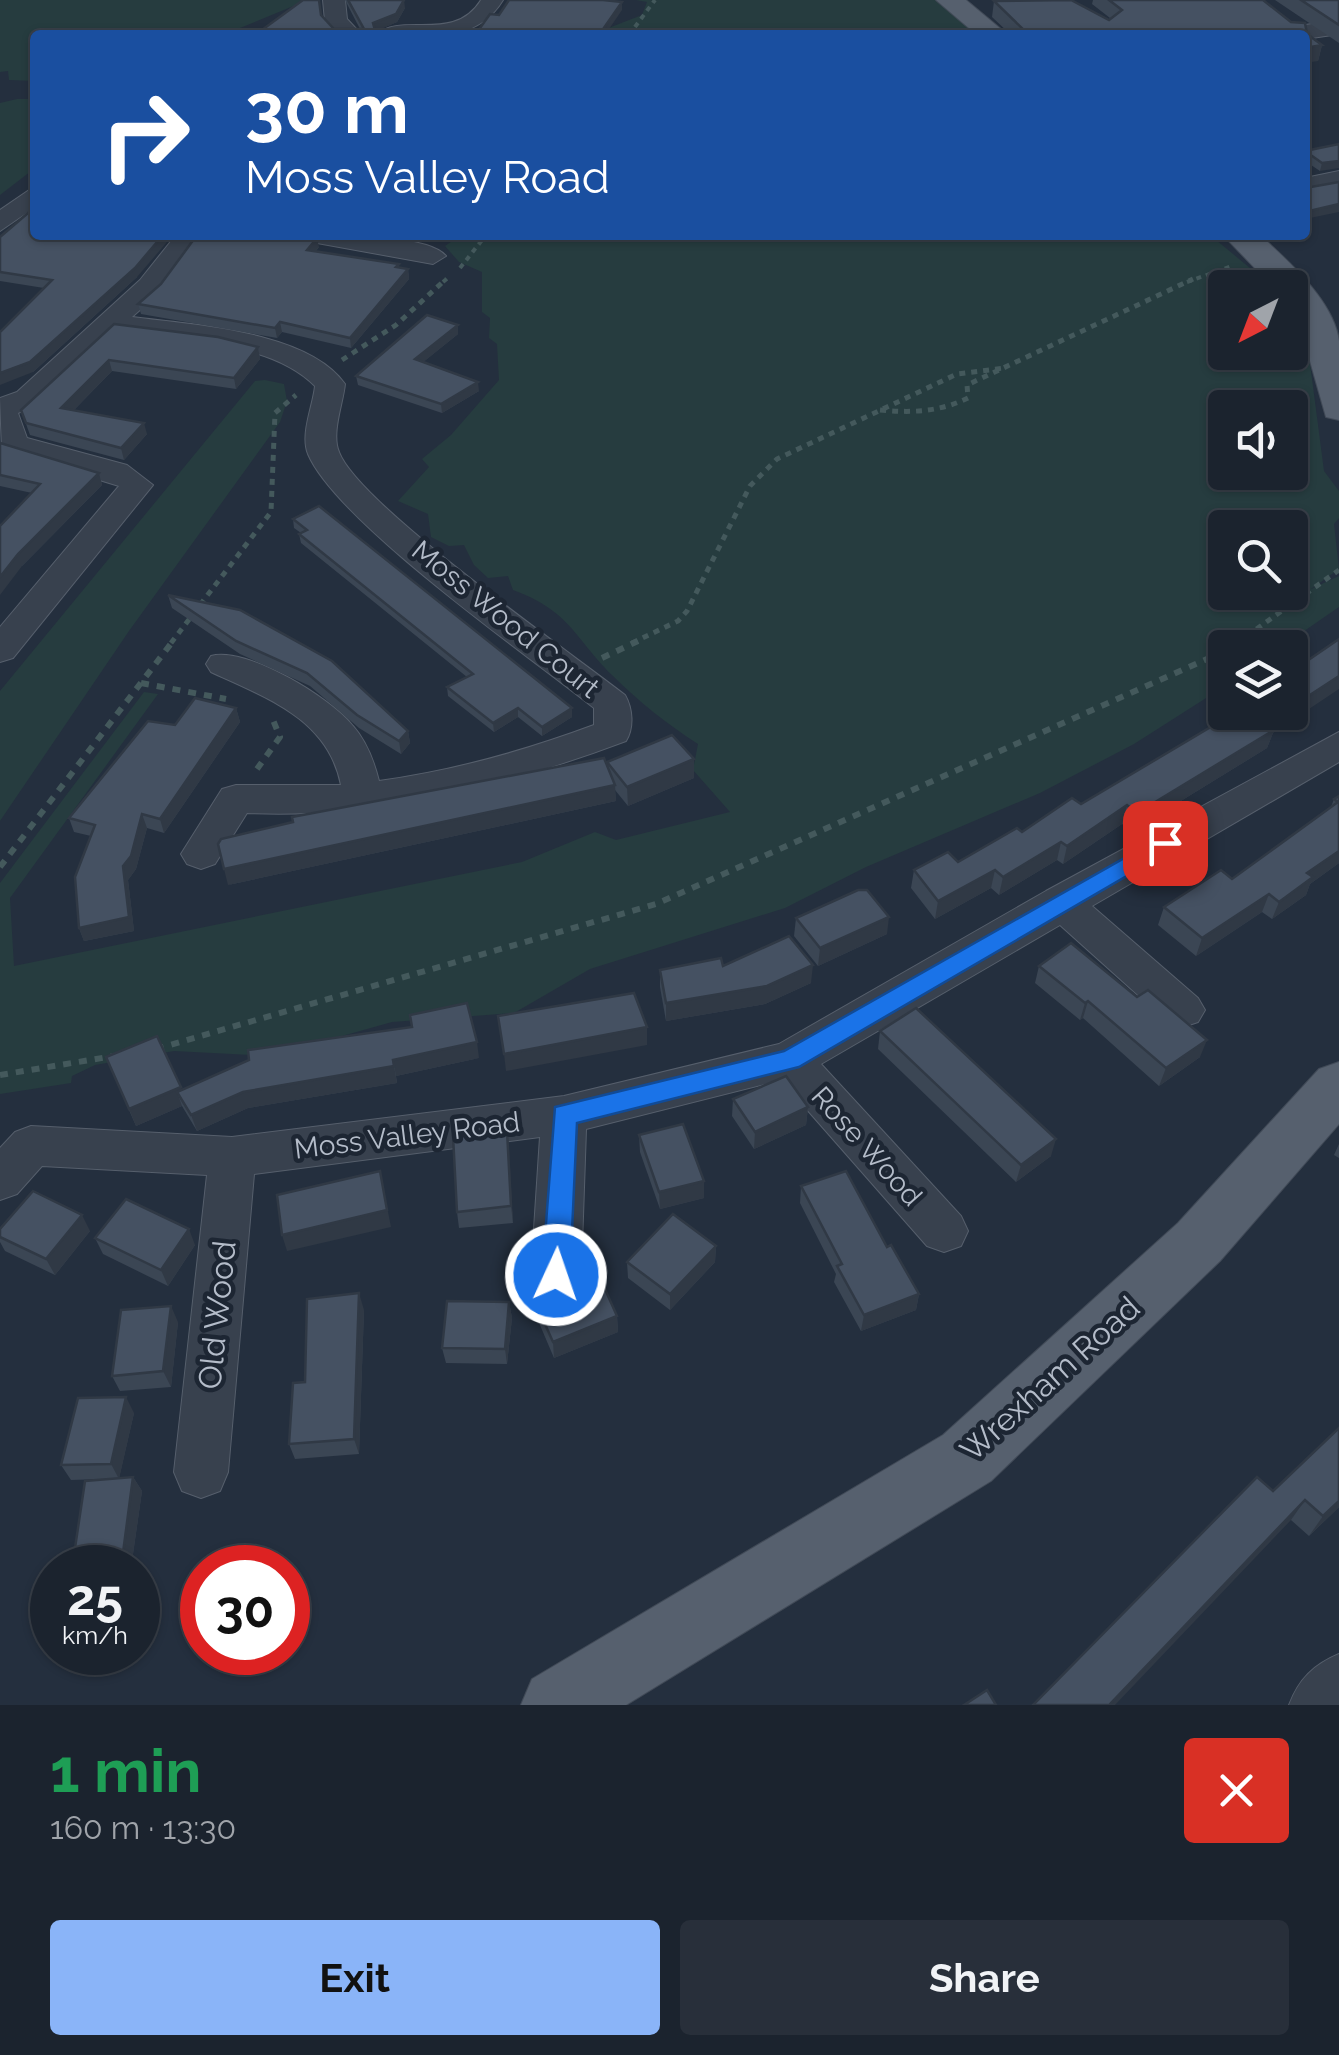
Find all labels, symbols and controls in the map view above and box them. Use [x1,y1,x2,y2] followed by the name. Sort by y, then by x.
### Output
[245,67,409,149] text: 30 m
[80,70,210,200] icon: right
[245,151,610,204] text: Moss Valley Road
[1208,270,1308,370] north arrow
[1208,270,1308,730] map controls
[1208,390,1308,490] button: sound
[1208,510,1308,610] button: search
[405,534,606,705] street label: Moss Wood Court
[1208,630,1308,730] button: layers
[1123,801,1208,886] pin
[1138,816,1193,871] icon: arrive
[805,1080,929,1213] street label: Rose Wood
[292,1105,522,1166] street label: Moss Valley Road
[504,1223,608,1327] position arrow
[190,1239,243,1391] street label: Old Wood
[953,1289,1147,1469] street label: Wrexham Road
[180,1545,310,1675] speed limit sign: 30
[67,1568,123,1627] text: 25
[62,1620,128,1650] text: km/h
[50,1736,201,1806] text: 1 min
[1184,1738,1289,1843] button: close
[50,1809,236,1846] text: 160 m · 13:30
[50,1920,660,2035] button: Exit
[680,1920,1289,2035] button: Share

